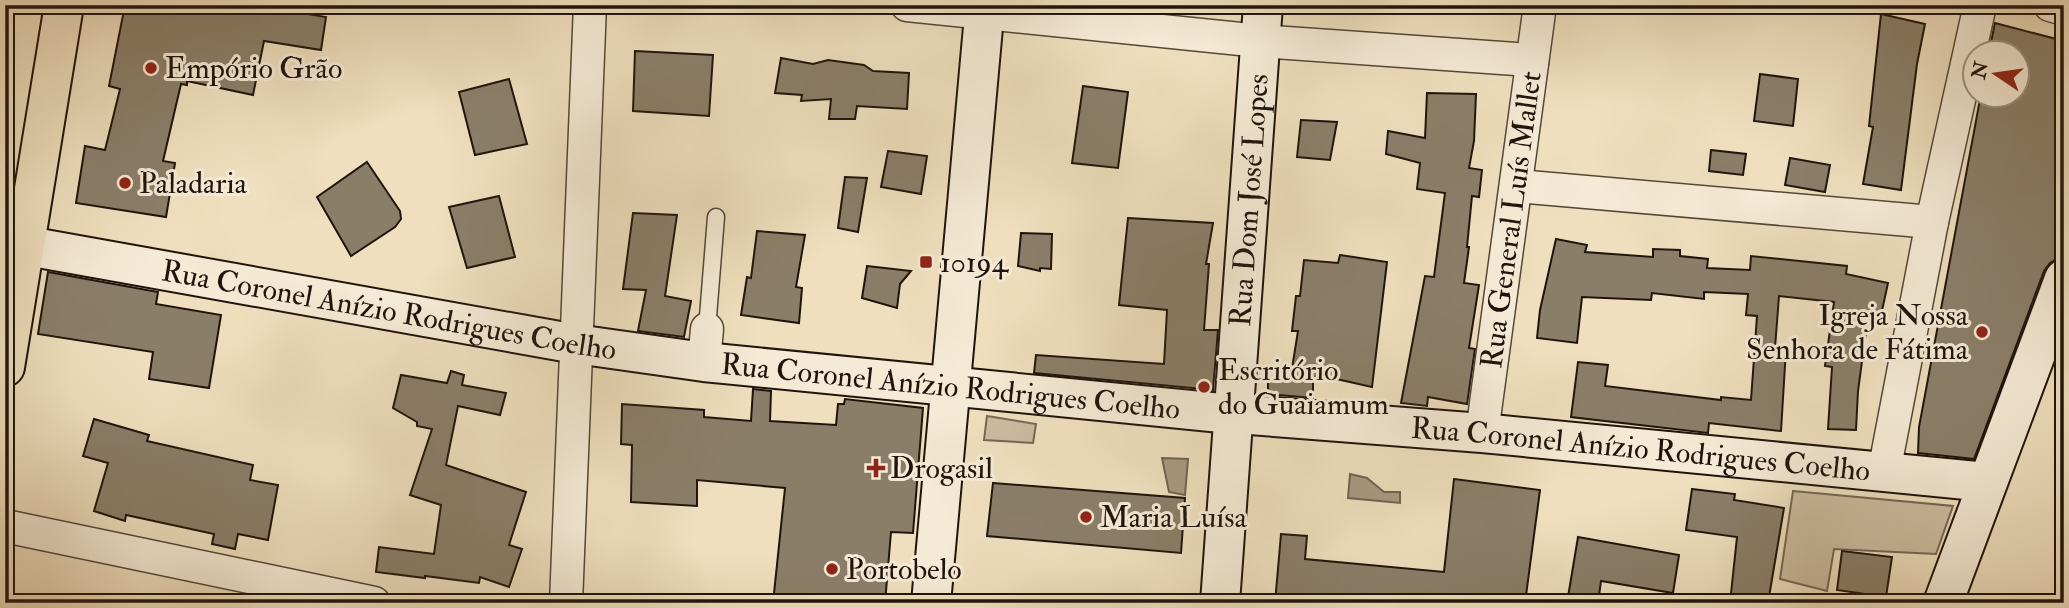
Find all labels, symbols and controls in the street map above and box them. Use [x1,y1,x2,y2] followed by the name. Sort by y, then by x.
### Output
[1960,38,2030,108] north arrow
[165,50,342,87] place label: Empório Grão
[1967,58,1994,82] text: N
[143,60,159,76] marker: Empório Grão
[1473,69,1550,371] street label: Rua General Luís Mallet
[1222,72,1277,328] street label: Rua Dom José Lopes
[139,165,247,202] place label: Paladaria
[117,175,133,191] marker: Paladaria
[940,244,1010,281] place label: 10194
[159,252,619,368] street label: Rua Coronel Anízio Rodrigues Coelho
[918,254,934,270] marker: 10194
[1746,297,1969,368] place label: Igreja Nossa Senhora de Fátima
[1974,324,1990,340] marker: Igreja Nossa Senhora de Fátima
[719,346,1182,428] street label: Rua Coronel Anízio Rodrigues Coelho
[1218,352,1389,423] place label: Escritório do Guaiamum
[1196,379,1212,395] marker: Escritório do Guaiamum
[1410,410,1872,490] street label: Rua Coronel Anízio Rodrigues Coelho
[890,450,993,487] place label: Drogasil
[868,460,884,476] marker: Drogasil
[1100,499,1248,536] place label: Maria Luísa
[1078,509,1094,525] marker: Maria Luísa
[846,551,962,588] place label: Portobelo
[824,561,840,577] marker: Portobelo

